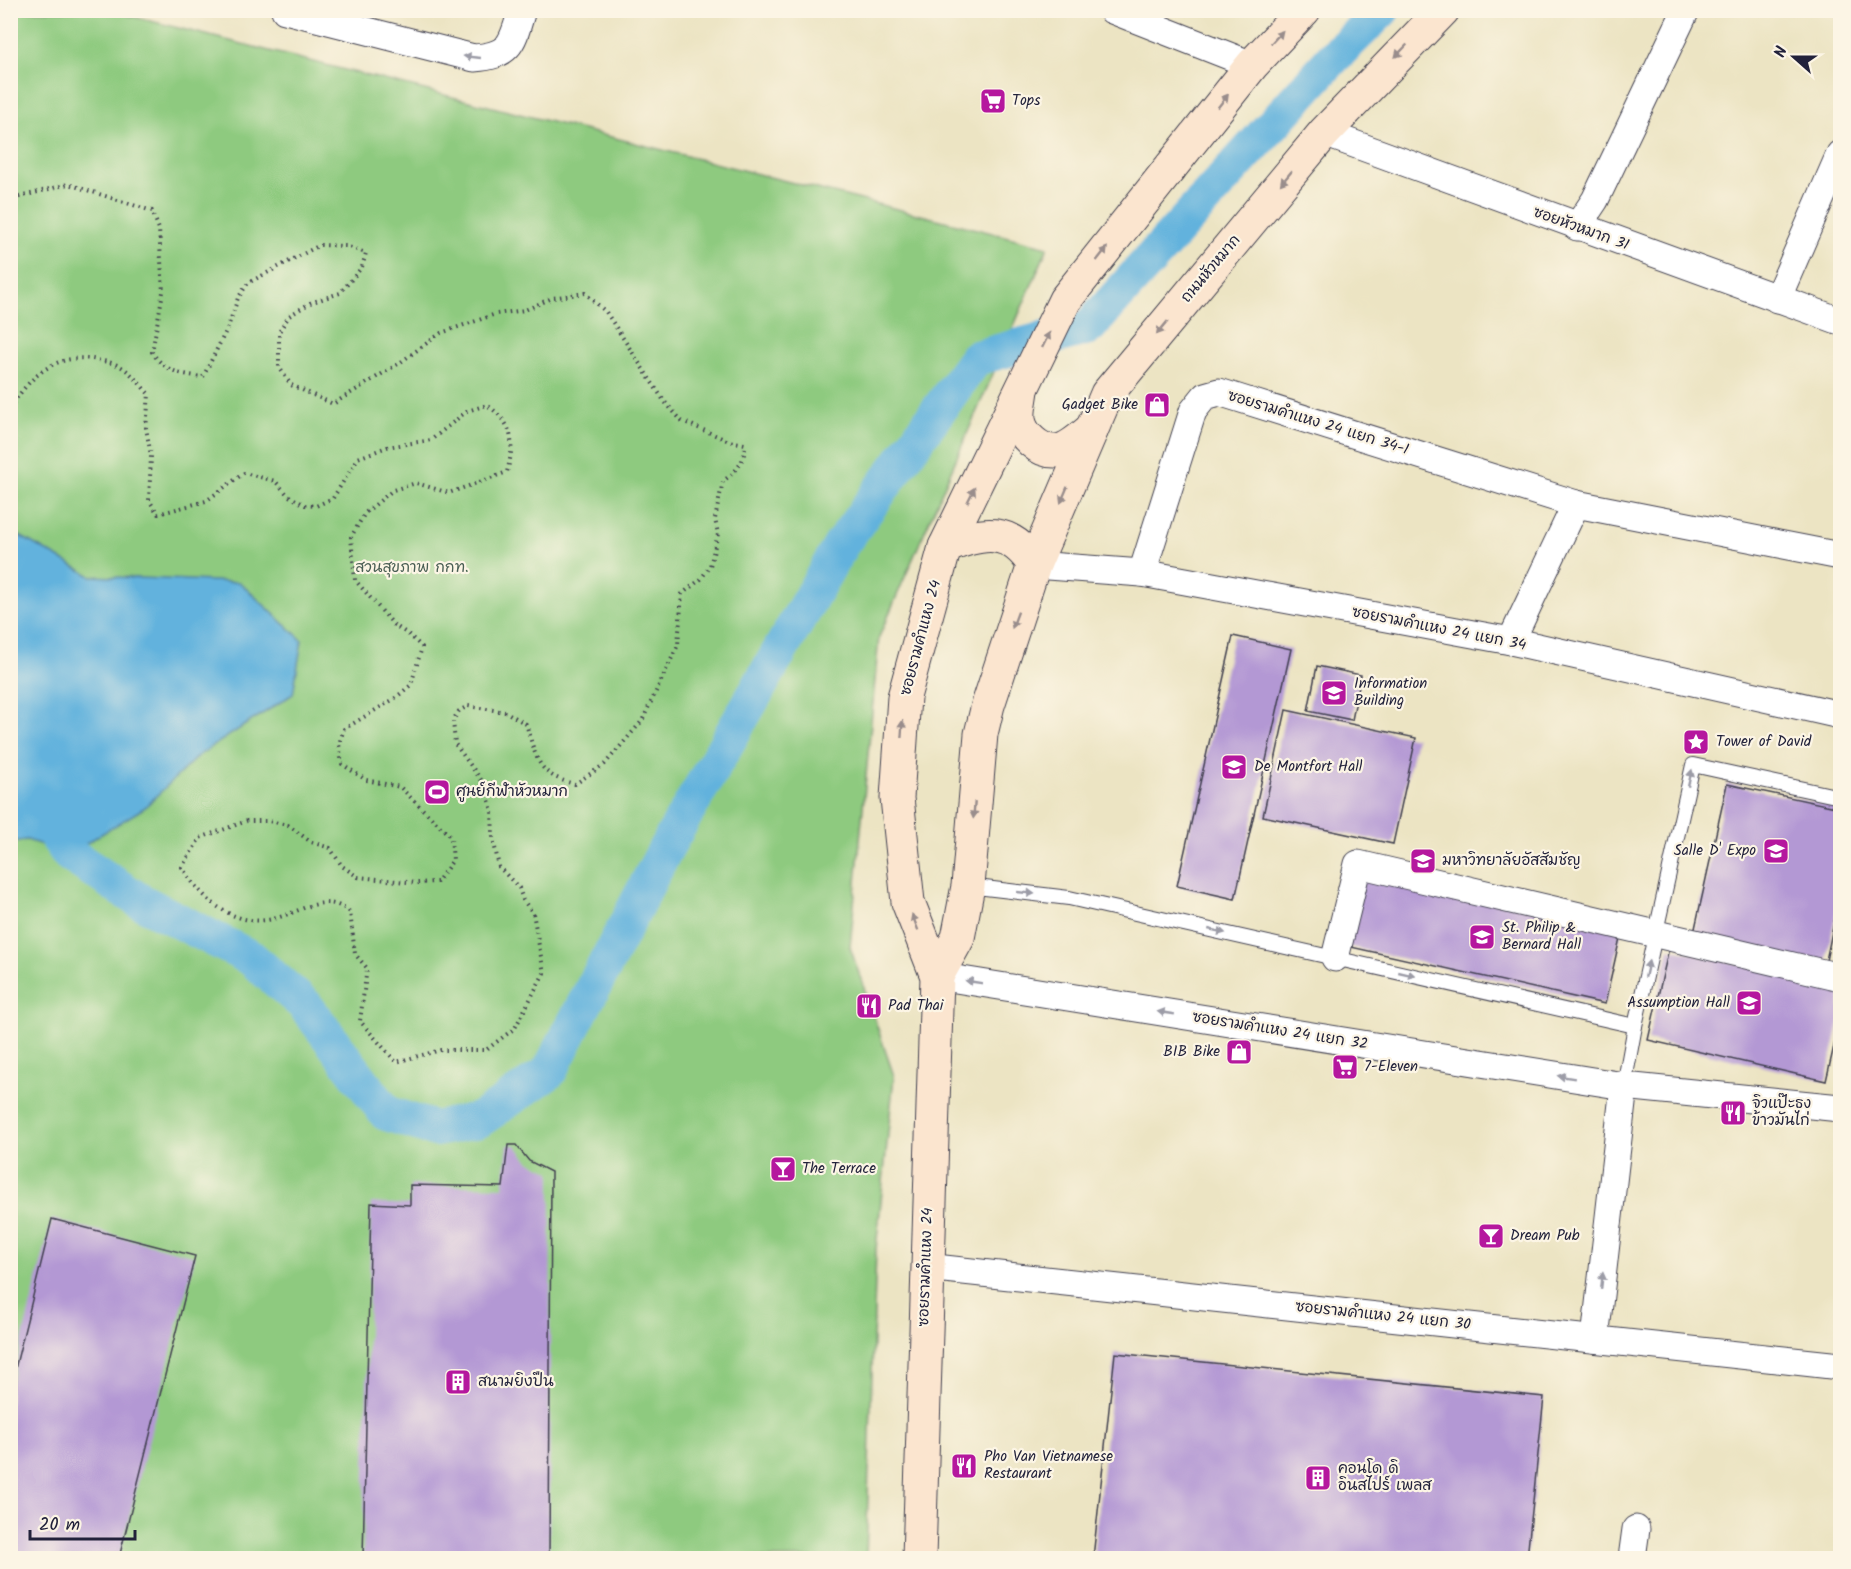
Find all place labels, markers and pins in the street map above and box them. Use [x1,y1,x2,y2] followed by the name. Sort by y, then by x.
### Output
[978,86,1008,116] supermarket icon: Tops
[1012,89,1041,113] place label: Tops
[1142,390,1172,420] shop icon: Gadget Bike
[1062,393,1138,417] place label: Gadget Bike
[1354,672,1427,713] place label: Information Building
[1319,678,1349,708] school or university icon: Information Building
[1681,727,1711,757] place icon: Tower of David
[1716,730,1812,754] place label: Tower of David
[1219,752,1249,782] school or university icon: De Montfort Hall
[1254,755,1363,779] place label: De Montfort Hall
[422,777,452,807] sports icon: ศูนย์กีฬาหัวหมาก
[456,780,568,804] place label: ศูนย์กีฬาหัวหมาก
[1761,836,1791,866] school or university icon: Salle D' Expo
[1674,839,1756,863] place label: Salle D' Expo
[1408,846,1438,876] school or university icon: มหาวิทยาลัยอัสสัมชัญ
[1442,849,1580,873] place label: มหาวิทยาลัยอัสสัมชัญ
[1502,916,1582,957] place label: St. Philip & Bernard Hall
[1467,922,1497,952] school or university icon: St. Philip & Bernard Hall
[1734,988,1764,1018] school or university icon: Assumption Hall
[854,991,884,1021] restaurant icon: Pad Thai
[1627,991,1730,1015] place label: Assumption Hall
[888,994,945,1018] place label: Pad Thai
[1224,1037,1254,1067] shop icon: BIB Bike
[1163,1040,1220,1064] place label: BIB Bike
[1330,1052,1360,1082] supermarket icon: 7-Eleven
[1364,1055,1418,1079] place label: 7-Eleven
[1752,1092,1811,1133] place label: จิวแป๊ะธง ข้าวมันไก่
[1718,1098,1748,1128] restaurant icon: จิวแป๊ะธง ข้าวมันไก่
[768,1154,798,1184] bar icon: The Terrace
[802,1157,876,1181] place label: The Terrace
[1476,1221,1506,1251] bar icon: Dream Pub
[1510,1224,1580,1248] place label: Dream Pub
[443,1367,473,1397] building icon: สนามยิงปืน
[478,1370,554,1394] place label: สนามยิงปืน
[984,1445,1113,1486] place label: Pho Van Vietnamese Restaurant
[949,1451,979,1481] restaurant icon: Pho Van Vietnamese Restaurant
[1338,1457,1432,1498] place label: คอนโด ดิ อินสไปร์ เพลส
[1303,1463,1333,1493] building icon: คอนโด ดิ อินสไปร์ เพลส

